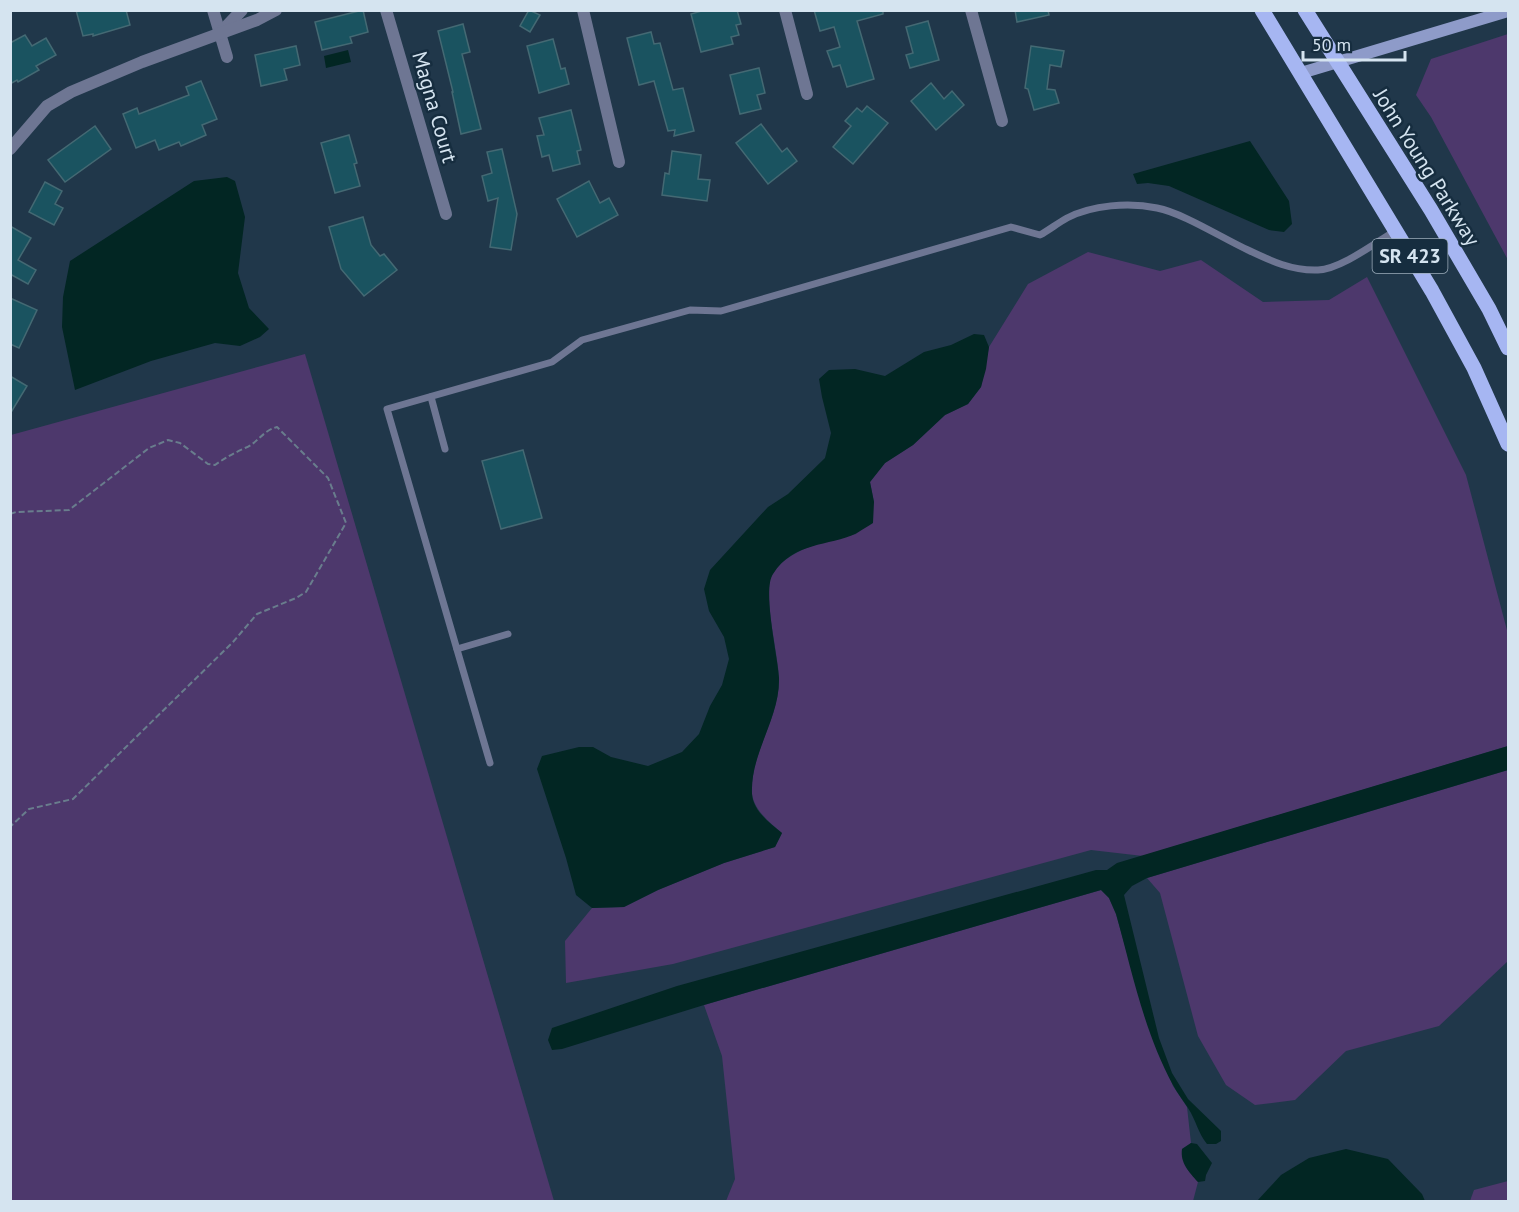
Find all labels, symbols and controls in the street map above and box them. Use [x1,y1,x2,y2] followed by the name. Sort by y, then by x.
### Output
[1303,24,1405,62] scale bar
[1312,33,1351,56] text: 50 m
[406,48,464,166] street label: Magna Court
[1367,82,1486,251] street label: John Young Parkway
[1372,239,1448,273] road number: SR 423

